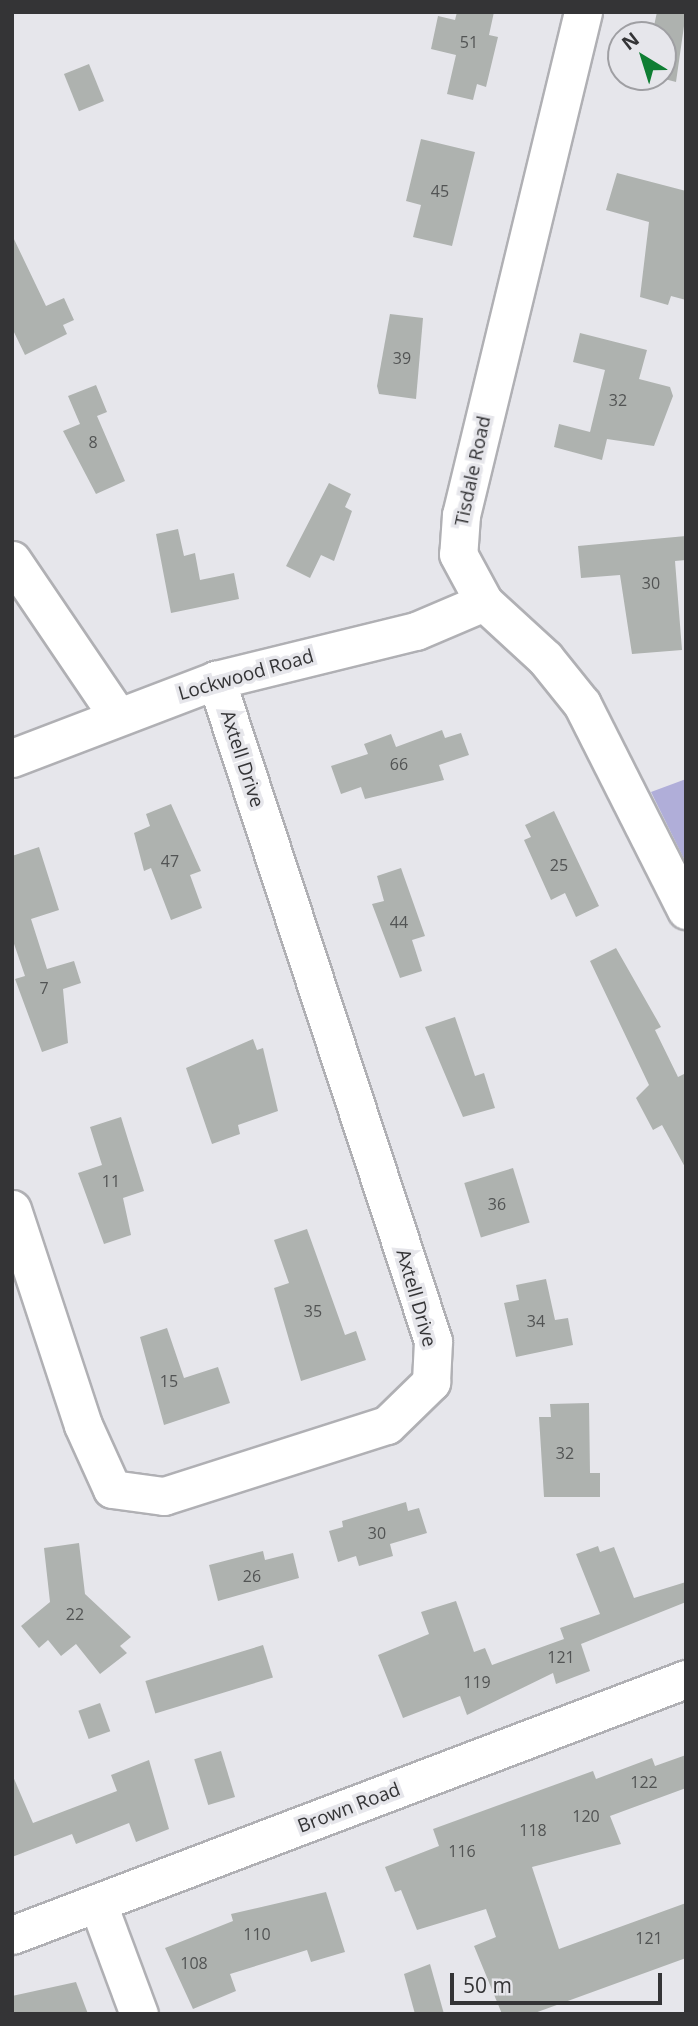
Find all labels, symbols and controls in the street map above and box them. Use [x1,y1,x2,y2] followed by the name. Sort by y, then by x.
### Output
[607,21,677,91] north arrow
[616,26,644,56] text: N
[460,32,478,52] house number: 51
[431,181,449,201] house number: 45
[393,348,411,368] house number: 39
[609,390,627,410] house number: 32
[450,414,496,528] street label: Tisdale Road
[88,432,98,452] house number: 8
[642,573,660,593] house number: 30
[176,645,316,705] street label: Lockwood Road
[216,708,268,810] street label: Axtell Drive
[390,754,408,774] house number: 66
[161,851,179,871] house number: 47
[550,855,568,875] house number: 25
[390,912,408,932] house number: 44
[39,978,49,998] house number: 7
[102,1171,120,1191] house number: 11
[488,1194,506,1214] house number: 36
[391,1247,441,1349] street label: Axtell Drive
[304,1301,322,1321] house number: 35
[527,1311,545,1331] house number: 34
[160,1371,178,1391] house number: 15
[556,1443,574,1463] house number: 32
[368,1523,386,1543] house number: 30
[243,1566,261,1586] house number: 26
[66,1604,84,1624] house number: 22
[547,1647,575,1667] house number: 121
[463,1672,491,1692] house number: 119
[630,1772,658,1792] house number: 122
[294,1778,404,1838] street label: Brown Road
[572,1806,600,1826] house number: 120
[519,1820,547,1840] house number: 118
[448,1841,476,1861] house number: 116
[243,1924,271,1944] house number: 110
[635,1928,663,1948] house number: 121
[180,1953,208,1973] house number: 108
[453,1960,665,2004] scale bar
[463,1971,512,1999] text: 50 m

